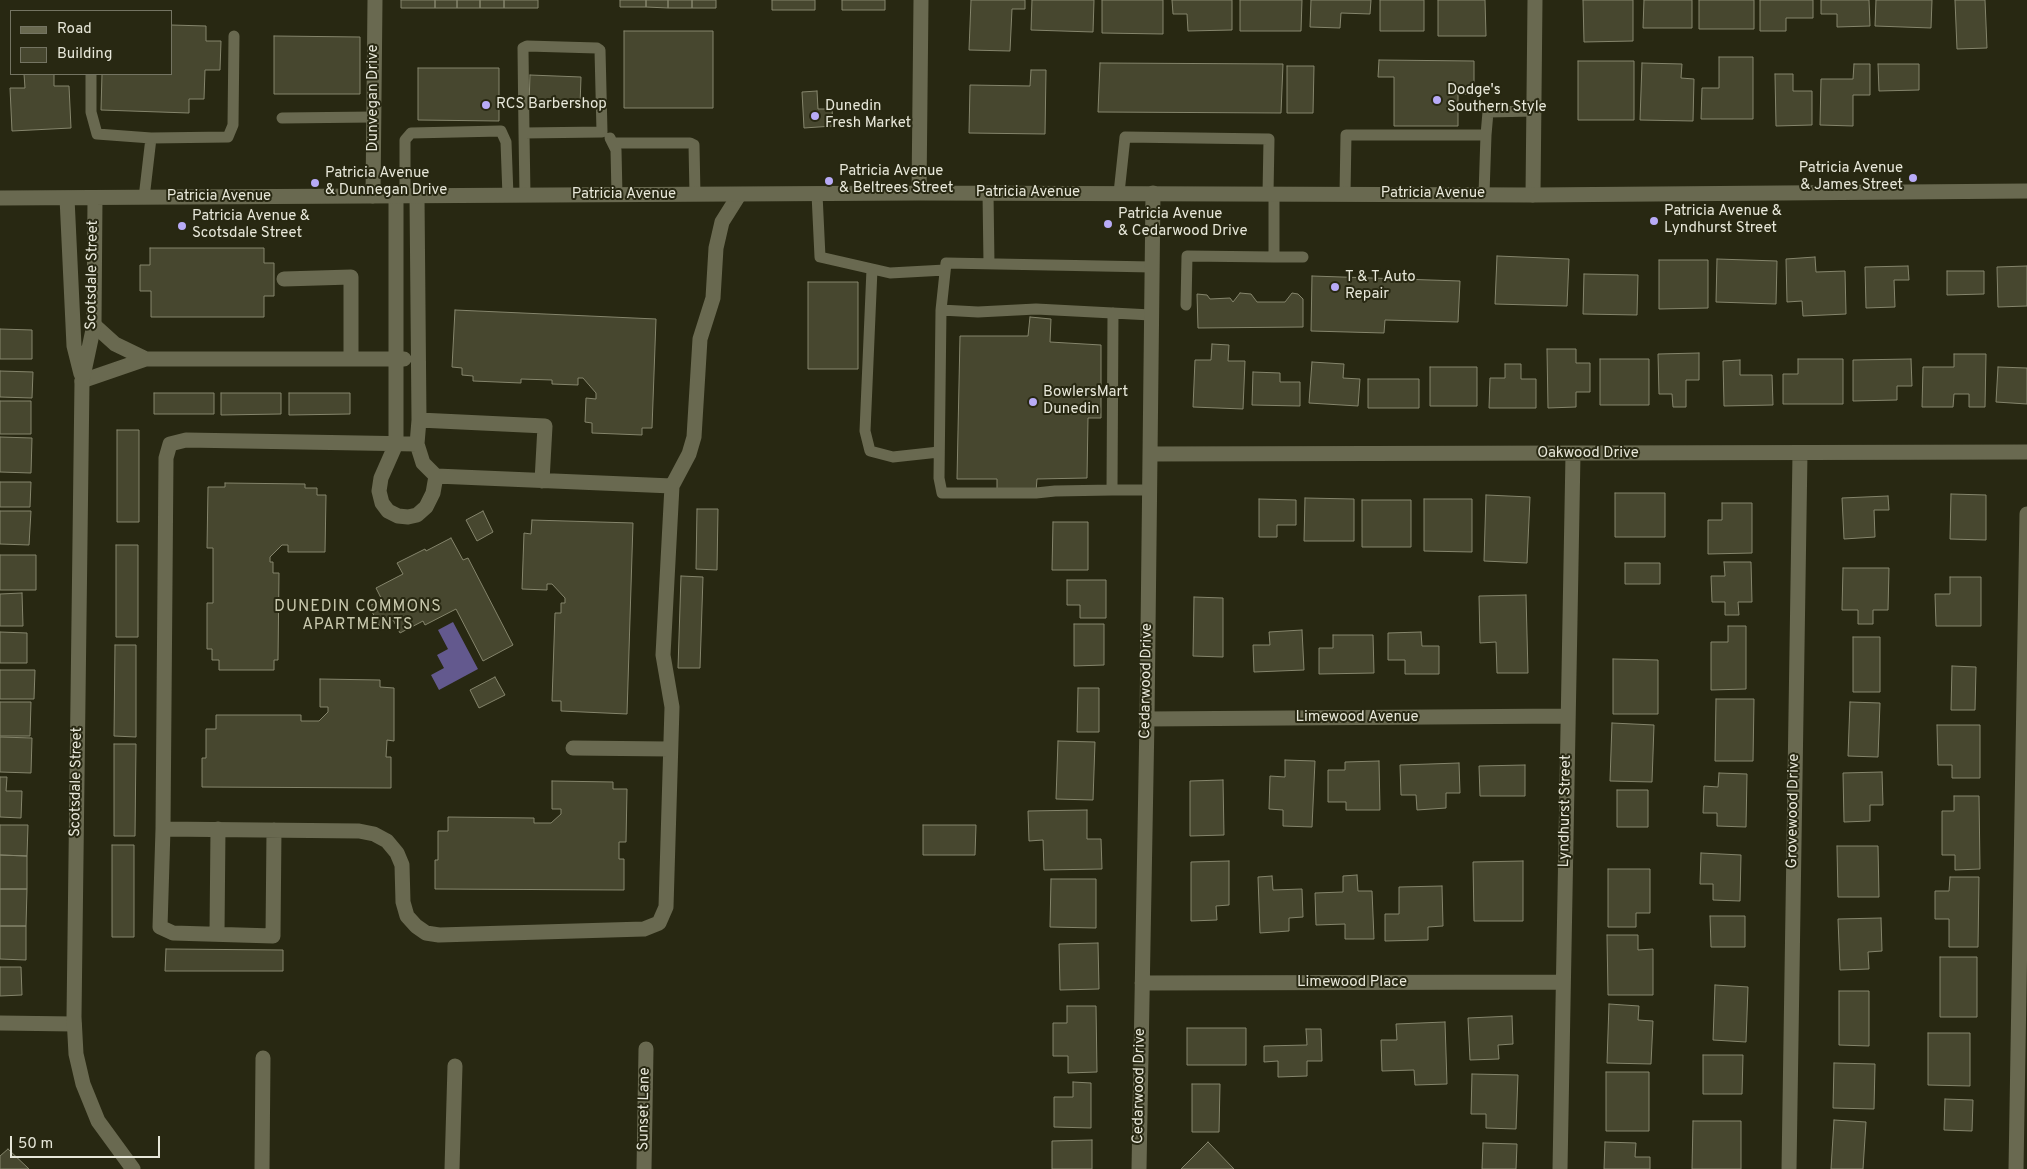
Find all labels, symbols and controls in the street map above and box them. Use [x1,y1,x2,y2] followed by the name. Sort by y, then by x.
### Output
[10,10,172,75] legend
[57,20,92,39] text: Road
[365,44,383,152] street label: Dunvegan Drive
[57,45,112,64] text: Building
[1447,82,1547,117] place label: Dodge's Southern Style
[1431,94,1443,106] marker: Dodge's Southern Style
[496,96,607,114] place label: RCS Barbershop
[825,98,911,133] place label: Dunedin Fresh Market
[480,99,492,111] marker: RCS Barbershop
[809,110,821,122] marker: Dunedin Fresh Market
[1799,160,1903,195] place label: Patricia Avenue & James Street
[839,163,953,198] place label: Patricia Avenue & Beltrees Street
[325,165,447,200] place label: Patricia Avenue & Dunnegan Drive
[1907,172,1919,184] marker: Patricia Avenue & James Street
[823,175,835,187] marker: Patricia Avenue & Beltrees Street
[309,177,321,189] marker: Patricia Avenue & Dunnegan Drive
[976,184,1080,202] street label: Patricia Avenue
[1381,185,1485,203] street label: Patricia Avenue
[572,186,676,204] street label: Patricia Avenue
[167,188,271,206] street label: Patricia Avenue
[1664,203,1782,238] place label: Patricia Avenue & Lyndhurst Street
[1118,206,1247,241] place label: Patricia Avenue & Cedarwood Drive
[192,208,310,243] place label: Patricia Avenue & Scotsdale Street
[1648,215,1660,227] marker: Patricia Avenue & Lyndhurst Street
[1102,218,1114,230] marker: Patricia Avenue & Cedarwood Drive
[83,220,103,330] street label: Scotsdale Street
[176,220,188,232] marker: Patricia Avenue & Scotsdale Street
[1345,269,1416,304] place label: T & T Auto Repair
[1329,281,1341,293] marker: T & T Auto Repair
[1043,384,1128,419] place label: BowlersMart Dunedin
[1027,396,1039,408] marker: BowlersMart Dunedin
[1537,445,1639,463] street label: Oakwood Drive
[272,598,444,636] district label: DUNEDIN COMMONS APARTMENTS
[1137,623,1157,739] street label: Cedarwood Drive
[1296,709,1418,727] street label: Limewood Avenue
[67,727,87,837] street label: Scotsdale Street
[1784,753,1804,869] street label: Grovewood Drive
[1556,754,1576,868] street label: Lyndhurst Street
[1297,974,1407,992] street label: Limewood Place
[1130,1028,1150,1144] street label: Cedarwood Drive
[635,1067,655,1151] street label: Sunset Lane
[12,1126,162,1158] scale bar
[18,1135,53,1154] text: 50 m

